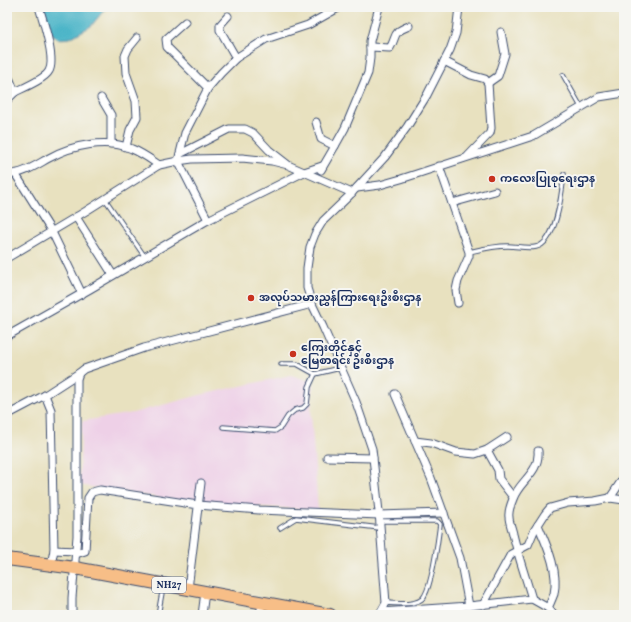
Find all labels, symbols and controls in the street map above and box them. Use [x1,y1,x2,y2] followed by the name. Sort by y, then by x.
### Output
[500,171,595,188] place label: ကလေးပြုစုရေးဌာန
[487,174,497,184] marker: ကလေးပြုစုရေးဌာန
[259,290,422,307] place label: အလုပ်သမားညွှန်ကြားရေးဦးစီးဌာန
[246,293,256,303] marker: အလုပ်သမားညွှန်ကြားရေးဦးစီးဌာန
[301,340,394,369] place label: ကြေးတိုင်နှင့် မြေစာရင်း ဦးစီးဌာန
[288,349,298,359] marker: ကြေးတိုင်နှင့် မြေစာရင်း ဦးစီးဌာန
[152,577,186,593] road number: NH27

